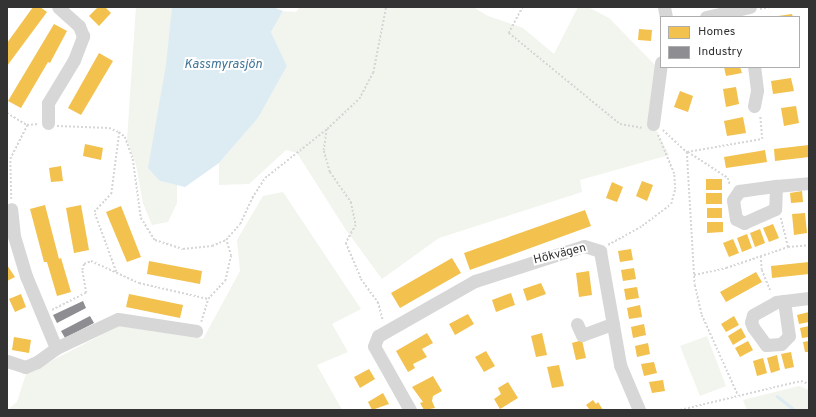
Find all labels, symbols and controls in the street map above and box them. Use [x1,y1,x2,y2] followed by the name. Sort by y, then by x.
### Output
[660,16,800,68] legend
[698,24,735,40] text: Homes
[698,44,743,60] text: Industry
[184,57,262,73] water label: Kassmyrasjön
[532,242,588,268] street label: Hökvägen

